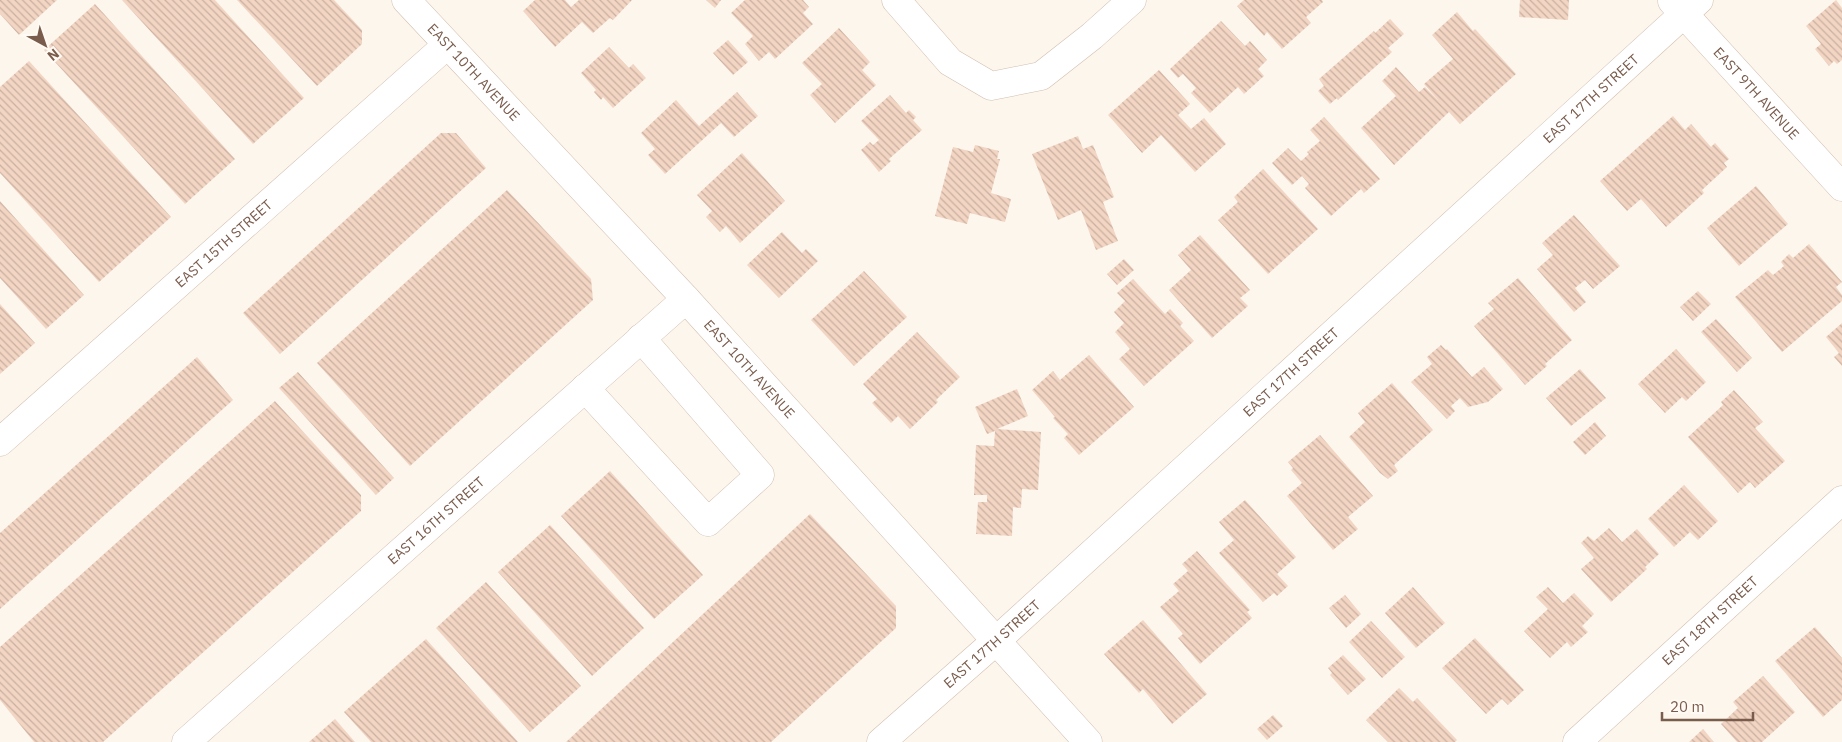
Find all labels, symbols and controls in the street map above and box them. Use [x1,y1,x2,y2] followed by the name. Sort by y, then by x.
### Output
[20,20,70,70] north arrow
[424,20,524,125] street label: EAST 10TH AVENUE
[1710,43,1803,143] street label: EAST 9TH AVENUE
[44,45,63,65] text: N
[1539,50,1643,147] street label: EAST 17TH STREET
[171,196,276,291] street label: EAST 15TH STREET
[700,316,799,422] street label: EAST 10TH AVENUE
[1239,324,1343,421] street label: EAST 17TH STREET
[384,473,488,568] street label: EAST 16TH STREET
[1658,572,1762,669] street label: EAST 18TH STREET
[940,596,1044,692] street label: EAST 17TH STREET
[1662,690,1753,722] scale bar
[1670,697,1705,716] text: 20 m

